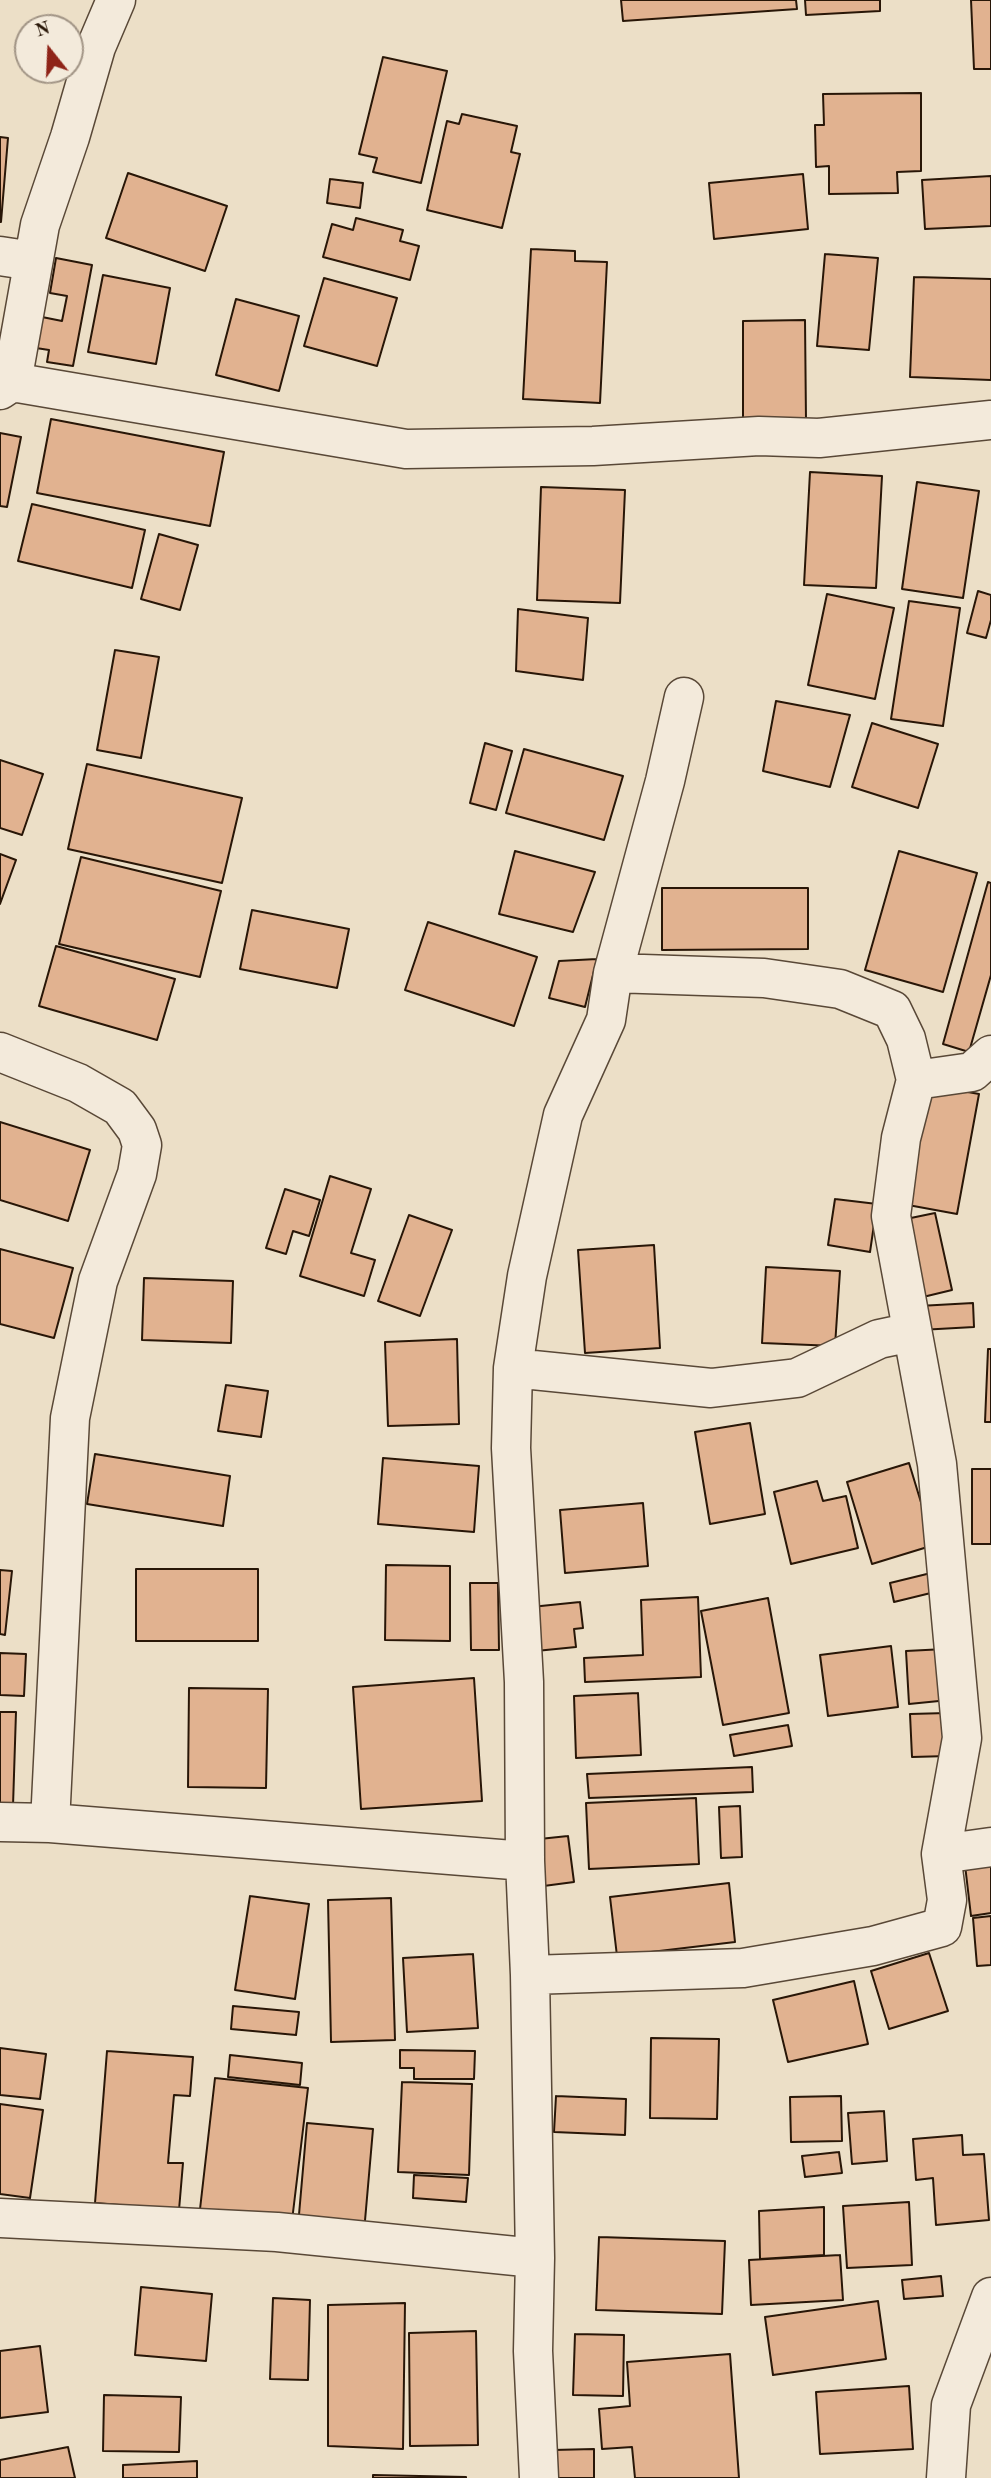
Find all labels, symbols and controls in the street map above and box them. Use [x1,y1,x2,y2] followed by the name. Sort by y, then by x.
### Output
[14,14,84,84] north arrow
[33,19,53,42] text: N

